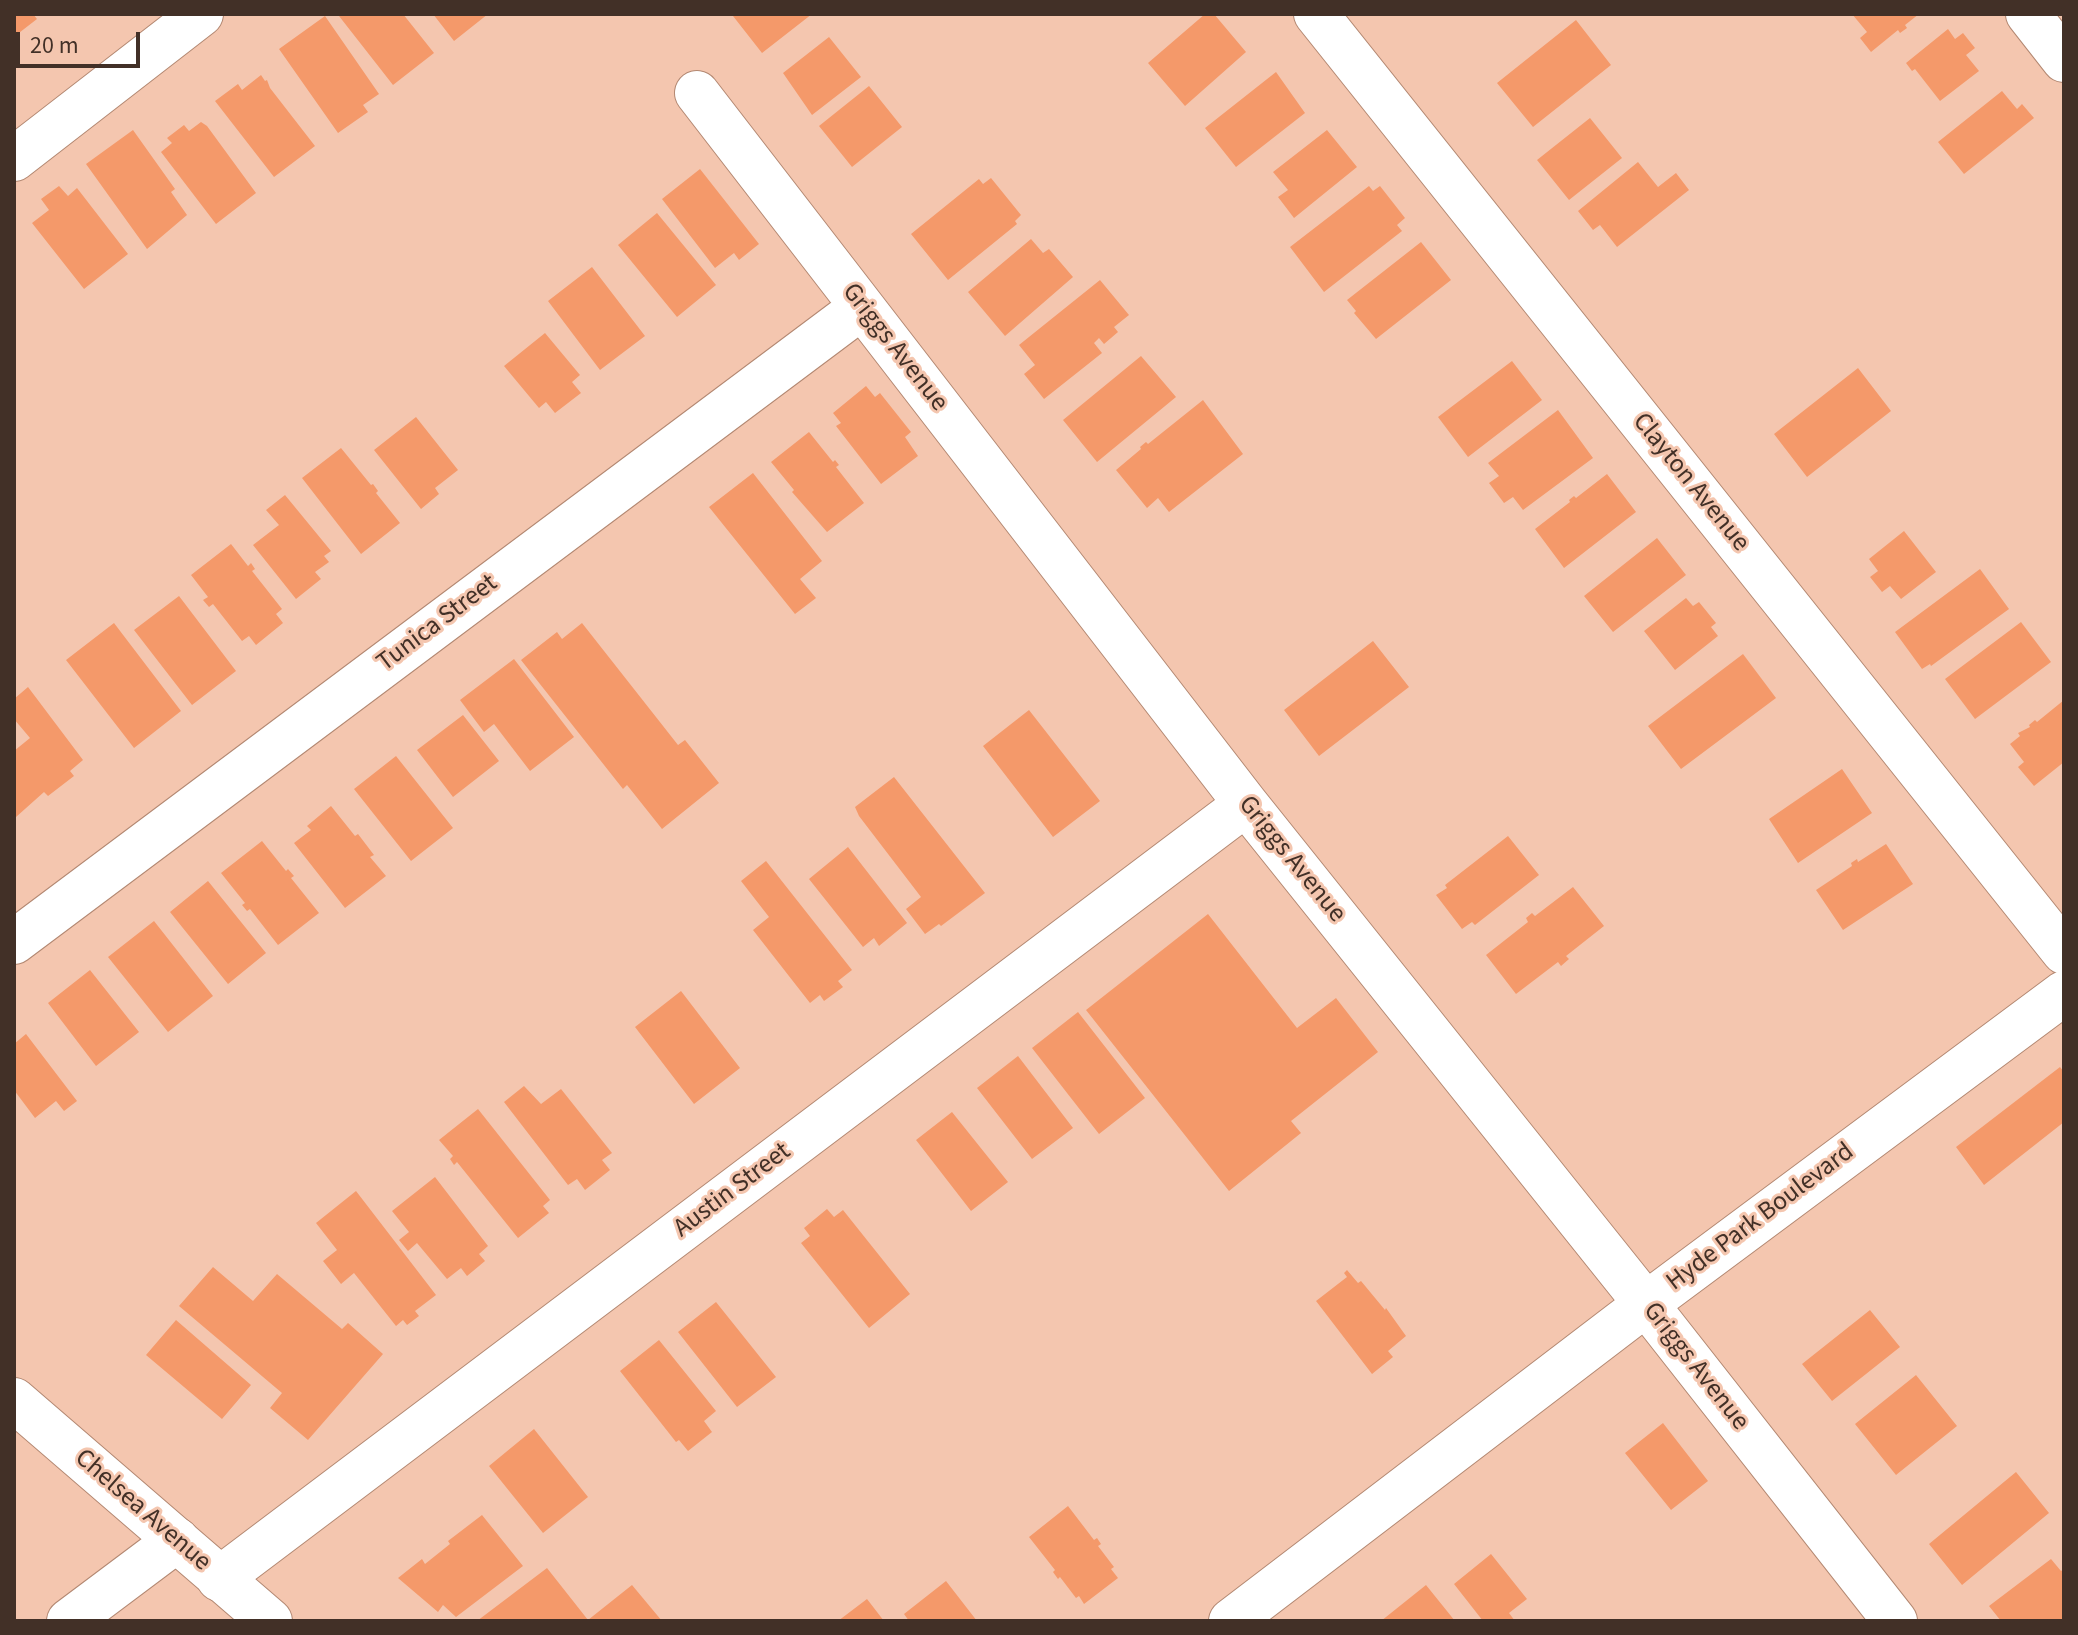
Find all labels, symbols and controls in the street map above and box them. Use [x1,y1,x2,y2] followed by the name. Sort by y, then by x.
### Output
[20,16,144,66] scale bar
[30,28,79,63] text: 20 m
[834,278,954,418] street label: Griggs Avenue
[1625,408,1755,558] street label: Clayton Avenue
[372,569,504,679] street label: Tunica Street
[1230,790,1352,930] street label: Griggs Avenue
[668,1137,798,1245] street label: Austin Street
[1661,1137,1861,1299] street label: Hyde Park Boulevard
[1635,1297,1755,1437] street label: Griggs Avenue
[67,1443,217,1579] street label: Chelsea Avenue

